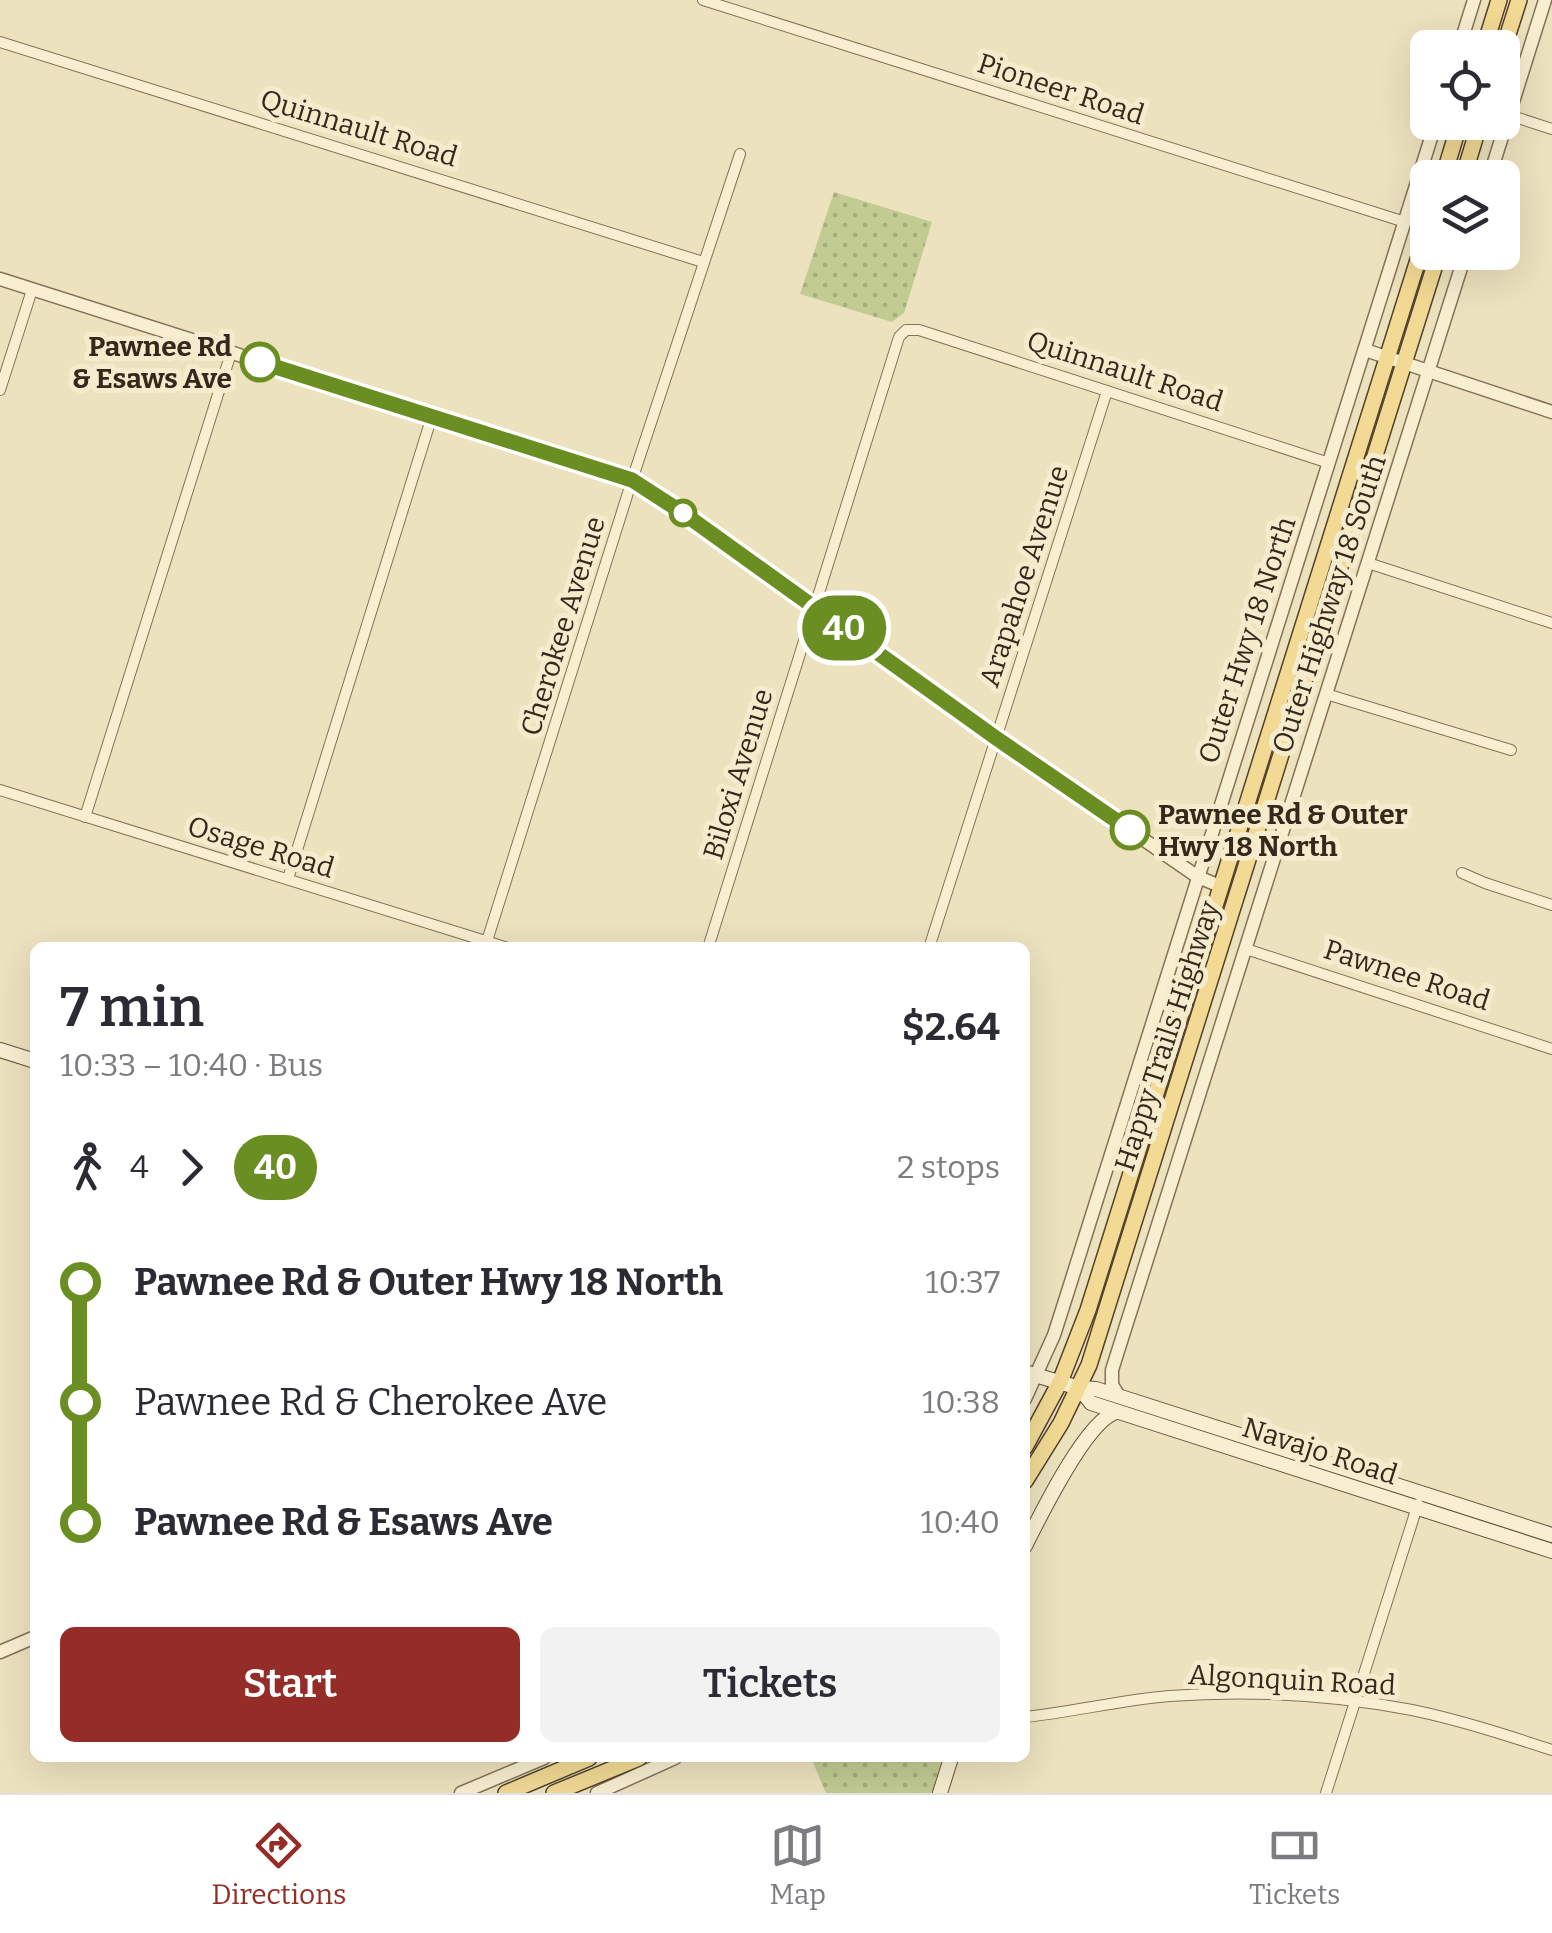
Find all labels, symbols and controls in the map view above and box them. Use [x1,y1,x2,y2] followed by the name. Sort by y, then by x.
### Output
[1410,30,1520,270] map controls
[1410,30,1520,140] button: locate
[974,47,1148,131] street label: Pioneer Road
[256,82,462,174] street label: Quinnault Road
[1410,160,1520,270] button: layers
[1023,324,1227,418] street label: Quinnault Road
[72,330,232,395] place label: Pawnee Rd & Esaws Ave
[241,343,279,381] marker: Pawnee Rd & Esaws Ave
[1265,451,1393,757] street label: Outer Highway 18 South
[973,461,1075,691] street label: Arapahoe Avenue
[670,500,696,526] unlabelled marker
[514,512,612,740] street label: Cherokee Avenue
[1192,513,1302,767] street label: Outer Hwy 18 North
[799,596,889,660] line badge: 40
[822,607,866,649] text: 40
[696,685,780,863] street label: Biloxi Avenue
[1158,798,1408,863] place label: Pawnee Rd & Outer Hwy 18 North
[184,809,338,885] street label: Osage Road
[1111,811,1149,849] marker: Pawnee Rd & Outer Hwy 18 North
[1108,897,1226,1175] street label: Happy Trails Highway
[1320,933,1494,1017] street label: Pawnee Road
[60,975,204,1041] text: 7 min
[902,1004,1000,1050] text: $2.64
[60,1046,323,1084] text: 10:33 – 10:40 · Bus
[60,1140,115,1195] icon: walk
[164,1140,219,1195] icon: forward
[254,1146,297,1188] text: 40
[130,1148,149,1186] text: 4
[897,1148,1000,1186] text: 2 stops
[134,1259,723,1305] text: Pawnee Rd & Outer Hwy 18 North
[925,1263,1000,1301] text: 10:37
[134,1379,607,1425] text: Pawnee Rd & Cherokee Ave
[922,1383,1000,1421] text: 10:38
[1238,1410,1402,1492] street label: Navajo Road
[134,1499,553,1545] text: Pawnee Rd & Esaws Ave
[921,1503,1000,1541] text: 10:40
[60,1627,520,1742] button: Start
[540,1627,1000,1742] button: Tickets
[1187,1658,1397,1702] street label: Algonquin Road
[212,1818,346,1911] tab: Directions
[769,1818,826,1911] tab: Map
[1249,1818,1340,1911] tab: Tickets

